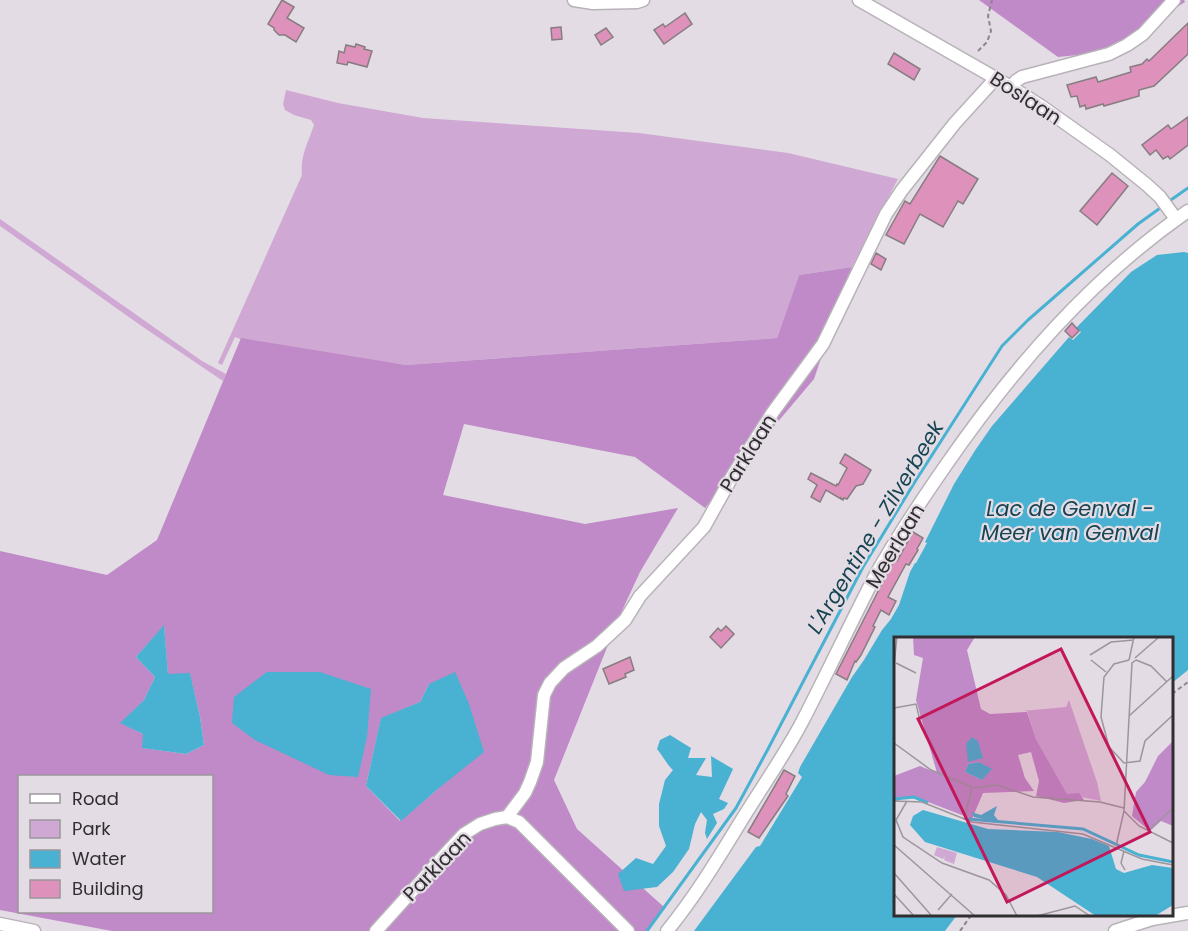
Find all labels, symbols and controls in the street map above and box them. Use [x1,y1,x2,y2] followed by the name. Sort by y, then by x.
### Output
[985,64,1067,132] street label: Boslaan
[713,408,783,498] street label: Parklaan
[800,414,951,639] water label: L'Argentine - Zilverbeek
[981,494,1160,547] water label: Lac de Genval - Meer van Genval
[859,498,931,594] street label: Meerlaan
[894,637,1173,916] inset map
[18,775,213,913] legend
[72,786,119,811] text: Road
[72,816,111,841] text: Park
[396,825,478,907] street label: Parklaan
[72,846,126,871] text: Water
[72,876,144,901] text: Building

